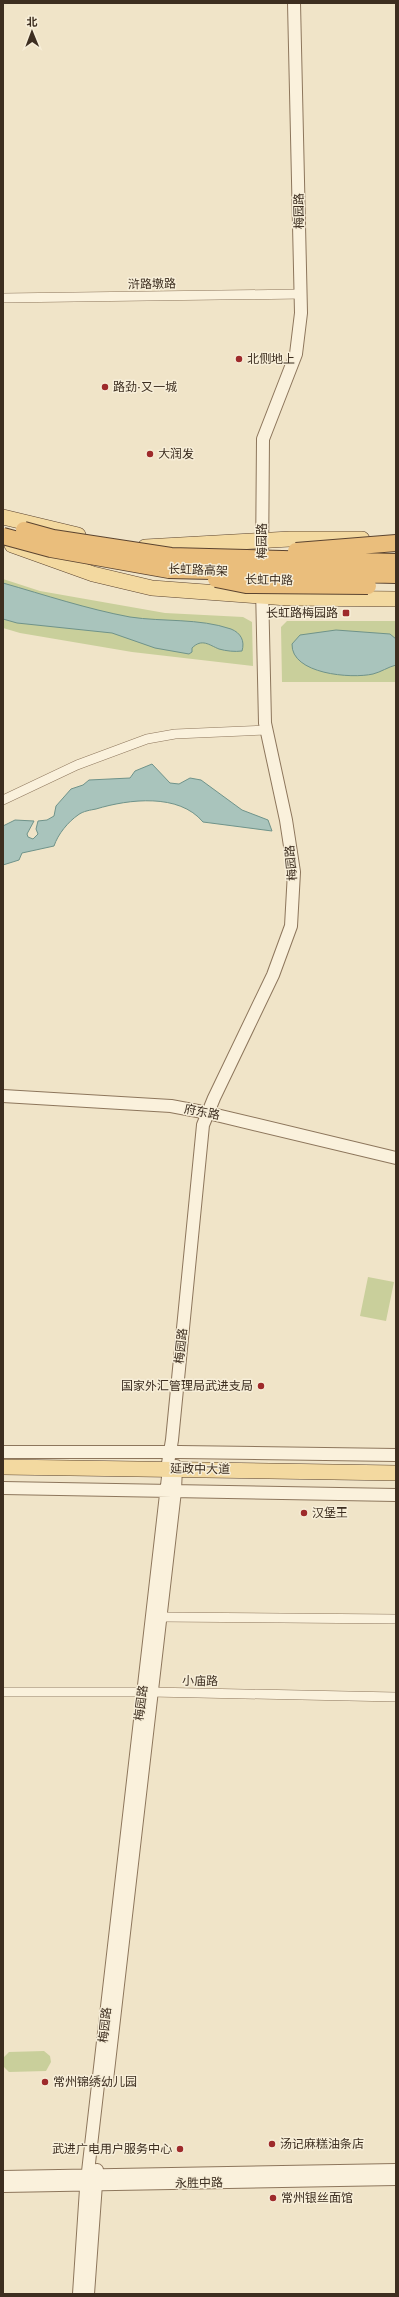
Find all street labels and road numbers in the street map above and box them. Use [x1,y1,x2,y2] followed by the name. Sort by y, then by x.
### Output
[291,193,306,229] street label: 梅园路
[128,276,176,291] street label: 浒路墩路
[254,523,269,559] street label: 梅园路
[168,561,228,578] street label: 长虹路高架
[245,572,293,587] street label: 长虹中路
[281,844,300,882] street label: 梅园路
[183,1101,221,1122] street label: 府东路
[171,1327,190,1365] street label: 梅园路
[170,1460,230,1477] street label: 延政中大道
[182,1673,218,1688] street label: 小庙路
[131,1684,150,1722] street label: 梅园路
[95,2006,114,2044] street label: 梅园路
[175,2175,223,2190] street label: 永胜中路

